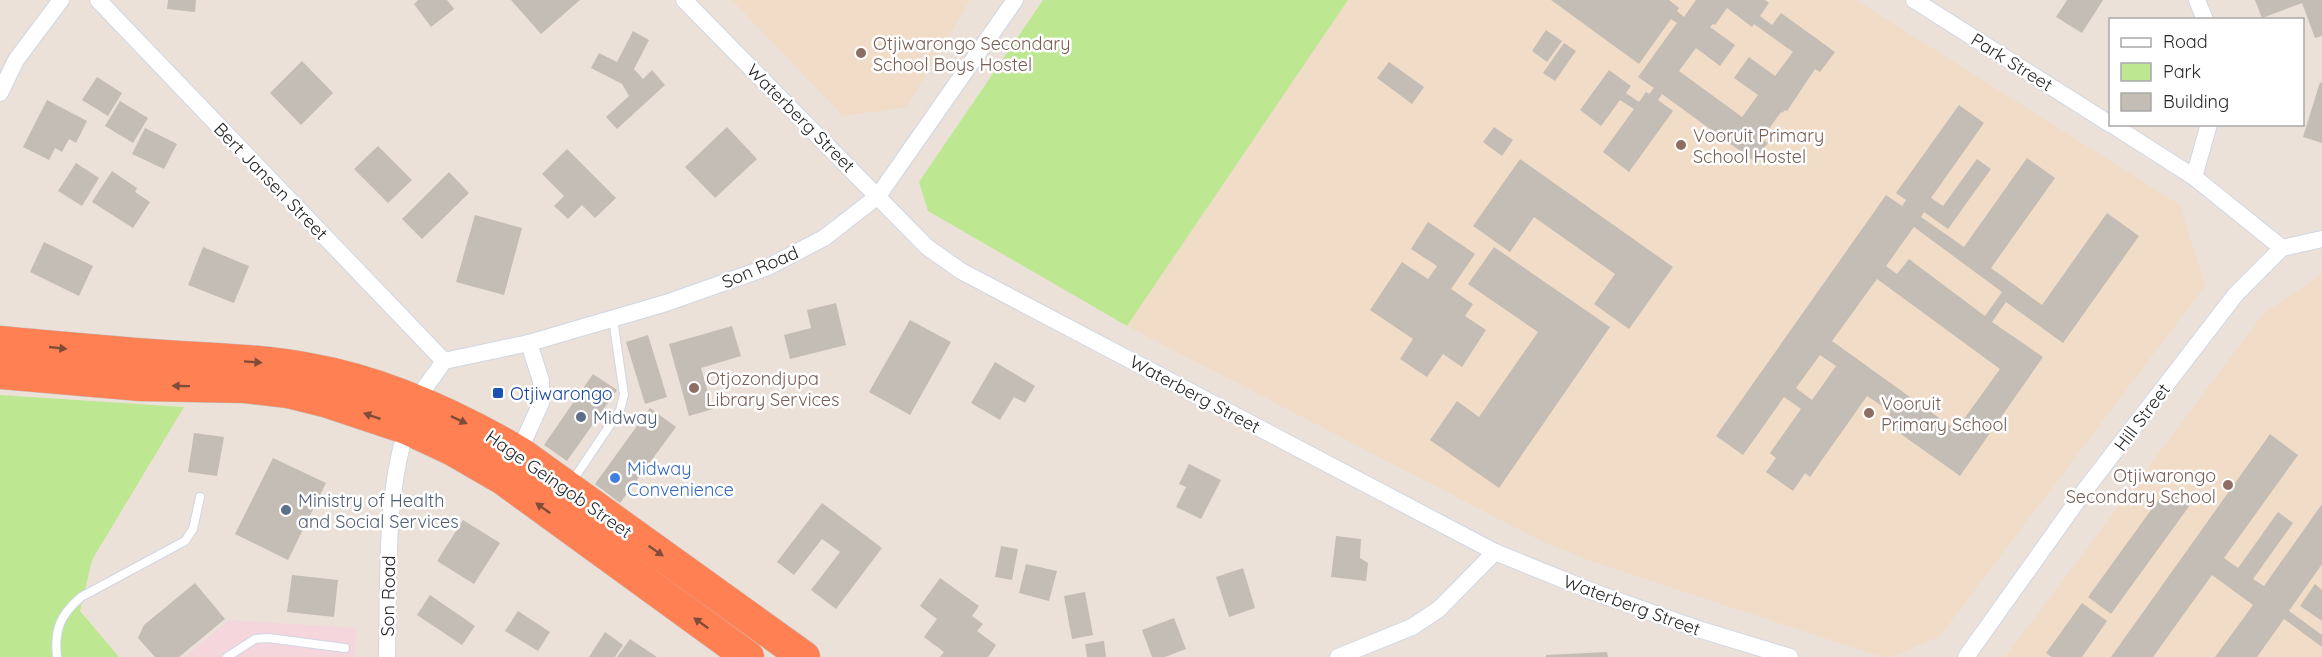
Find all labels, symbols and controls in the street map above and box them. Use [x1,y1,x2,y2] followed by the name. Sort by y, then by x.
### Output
[2109,18,2304,126] legend
[1967,28,2057,96] street label: Park Street
[2163,30,2208,53] text: Road
[873,32,1070,76] place label: Otjiwarongo Secondary School Boys Hostel
[854,46,868,60] marker: Otjiwarongo Secondary School Boys Hostel
[742,59,860,177] street label: Waterberg Street
[2163,60,2201,83] text: Park
[2163,90,2229,113] text: Building
[209,117,333,245] street label: Bert Jansen Street
[1693,124,1824,168] place label: Vooruit Primary School Hostel
[1674,138,1688,152] marker: Vooruit Primary School Hostel
[718,241,802,293] street label: Son Road
[49,343,68,353] one-way arrow
[1126,350,1264,438] street label: Waterberg Street
[243,357,262,366] one-way arrow
[706,367,839,411] place label: Otjozondjupa Library Services
[2109,378,2175,456] street label: Hill Street
[171,381,190,390] one-way arrow
[687,381,701,395] marker: Otjozondjupa Library Services
[510,382,613,405] place label: Otjiwarongo
[491,386,505,400] marker: Otjiwarongo
[1881,392,2007,436] place label: Vooruit Primary School
[593,406,657,429] place label: Midway
[1862,406,1876,420] marker: Vooruit Primary School
[574,410,588,424] marker: Midway
[363,411,381,421] one-way arrow
[451,416,468,425] one-way arrow
[481,425,637,543] street label: Hage Geingob Street
[627,457,734,501] place label: Midway Convenience
[2066,464,2216,508] place label: Otjiwarongo Secondary School
[608,471,622,485] marker: Midway Convenience
[2221,478,2235,492] marker: Otjiwarongo Secondary School
[298,489,459,533] place label: Ministry of Health and Social Services
[279,503,293,517] marker: Ministry of Health and Social Services
[535,503,551,514] one-way arrow
[648,545,663,557] one-way arrow
[376,555,400,637] street label: Son Road
[1560,570,1704,640] street label: Waterberg Street
[693,617,708,629] one-way arrow

